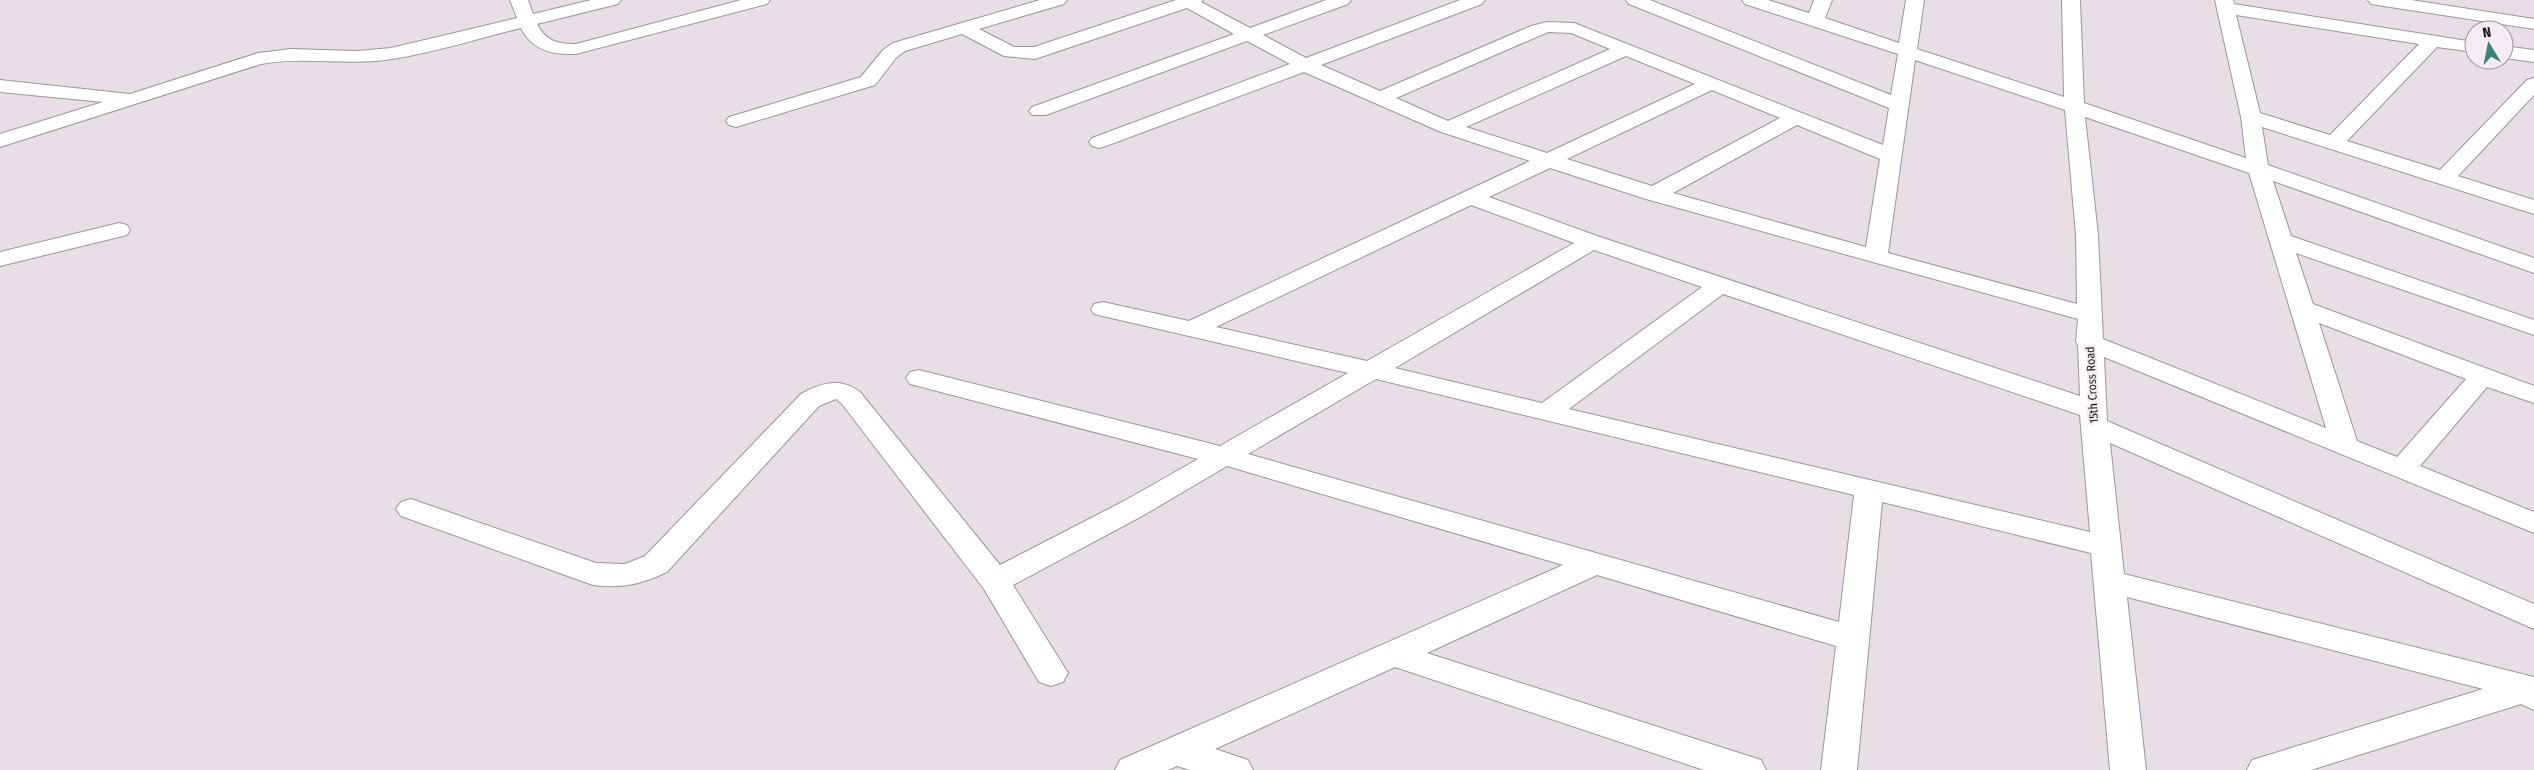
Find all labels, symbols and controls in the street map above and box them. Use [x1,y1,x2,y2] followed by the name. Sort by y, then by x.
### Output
[2464,20,2514,70] north arrow
[2481,24,2492,42] text: N
[2083,346,2101,424] street label: 15th Cross Road

